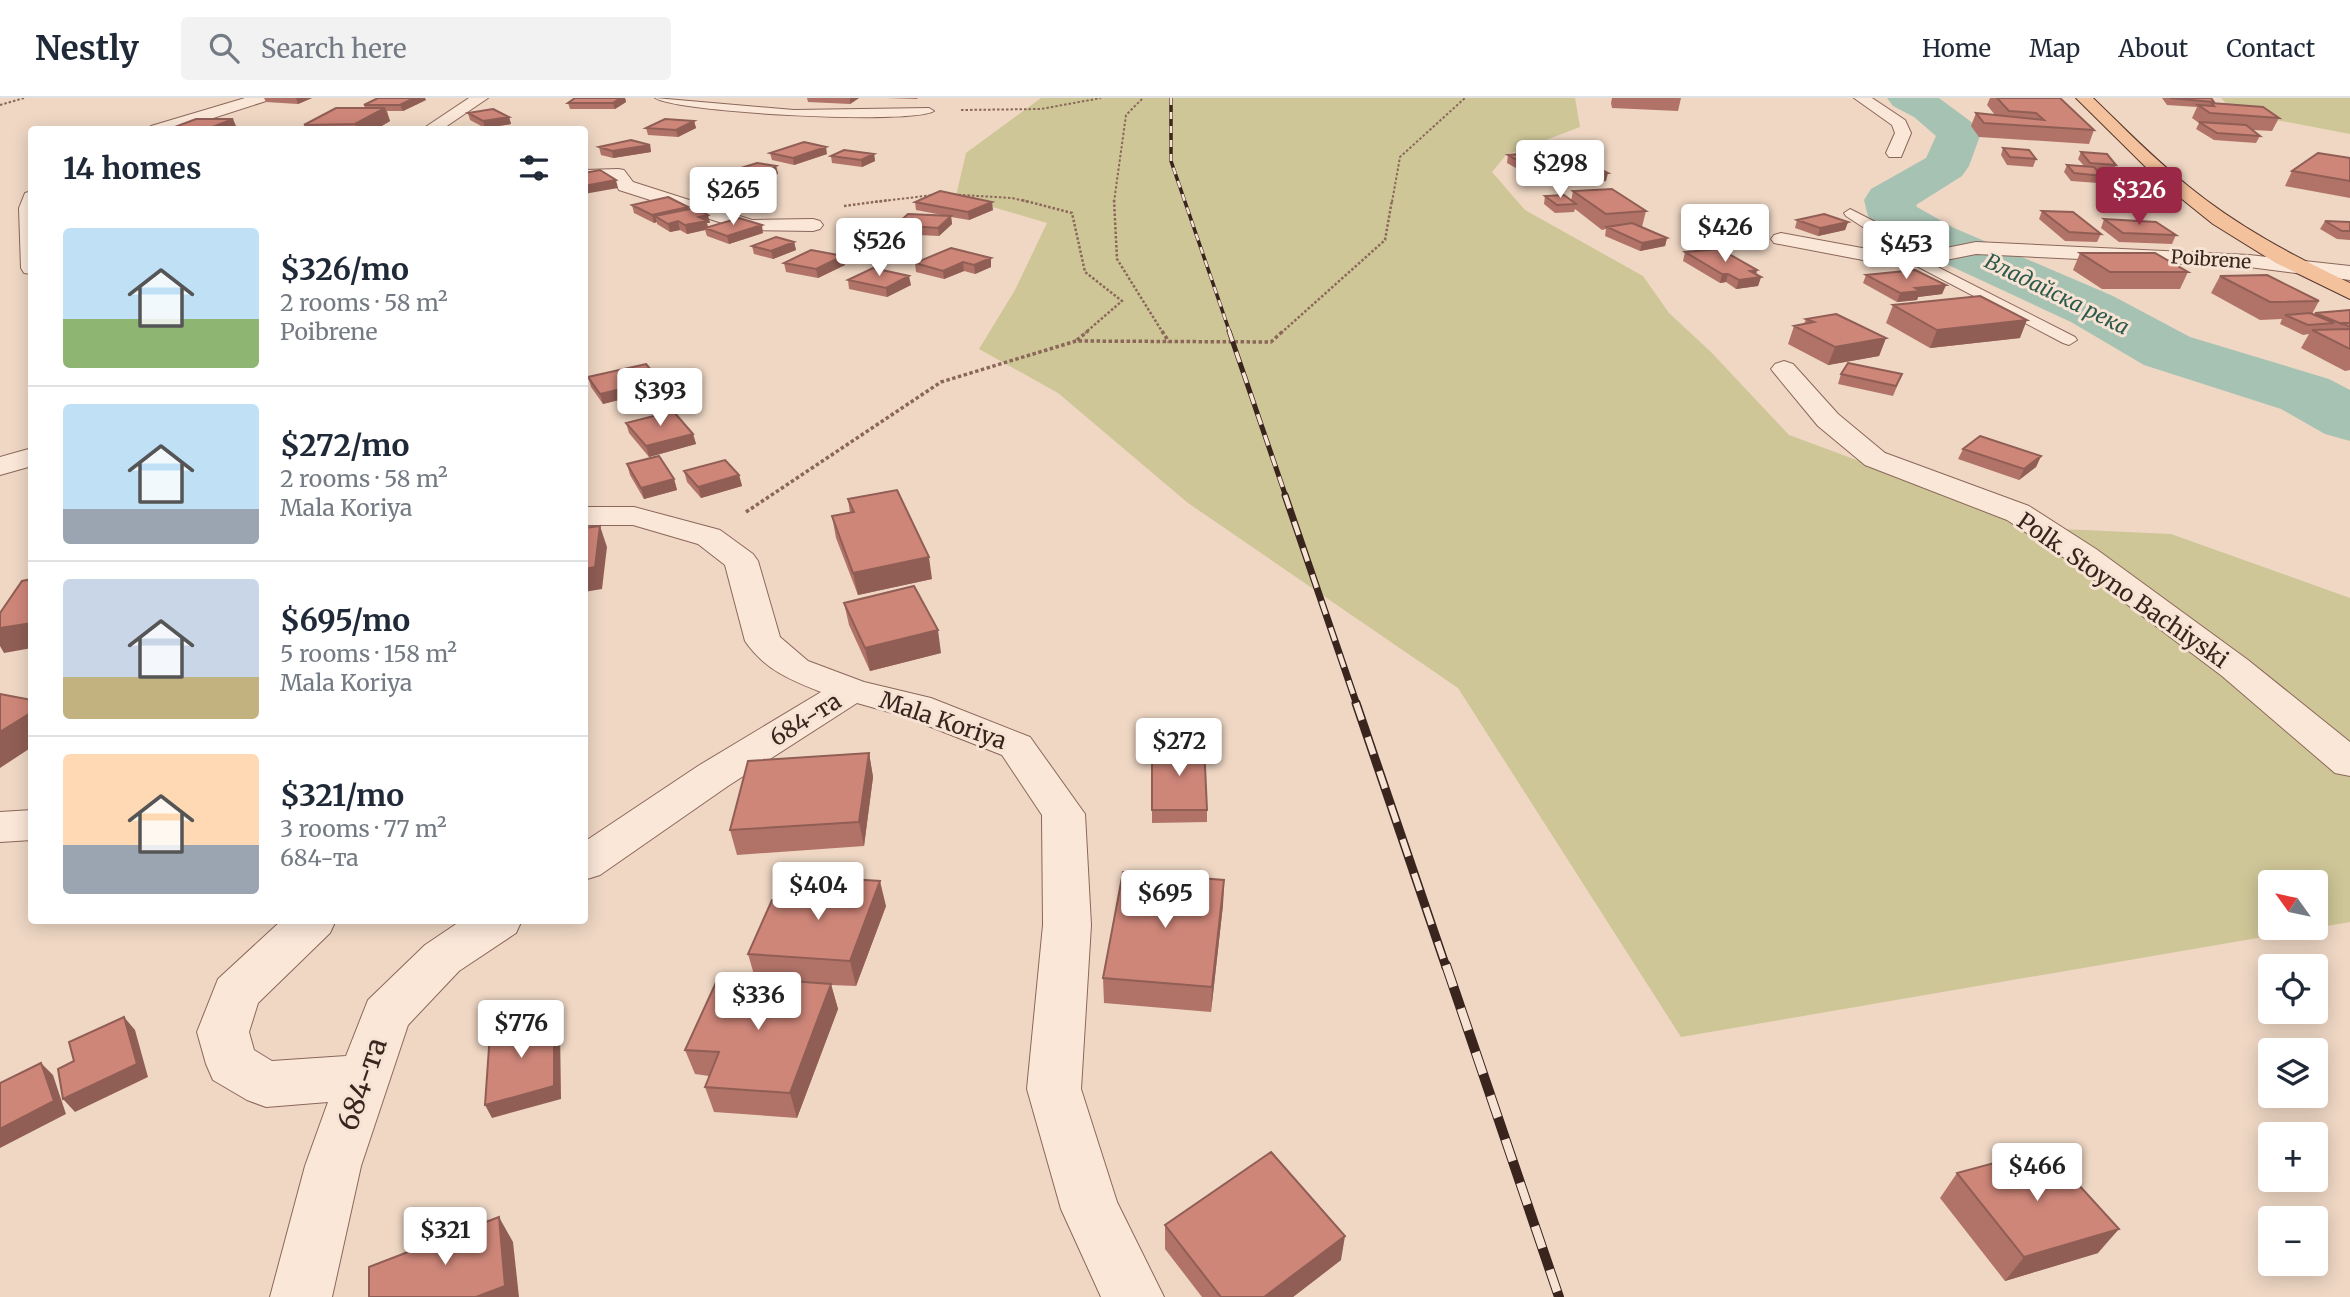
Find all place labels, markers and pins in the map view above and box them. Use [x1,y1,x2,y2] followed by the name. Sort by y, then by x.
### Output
[1519,140,1601,200] pin: $298
[692,167,774,227] pin: $265
[2098,167,2180,227] pin: $326
[1684,204,1766,264] pin: $426
[838,218,920,278] pin: $526
[1865,222,1947,281] pin: $453
[619,368,701,428] pin: $393
[1138,718,1220,778] pin: $272
[777,862,859,922] pin: $404
[1124,870,1206,930] pin: $695
[717,972,799,1032] pin: $336
[480,1000,562,1060] pin: $776
[1996,1144,2078,1203] pin: $466
[404,1208,486,1267] pin: $321

